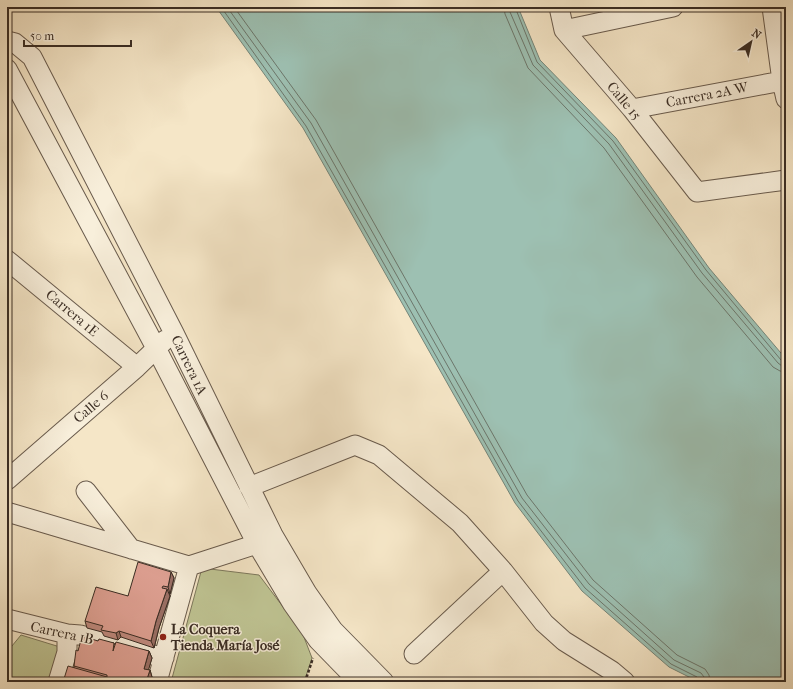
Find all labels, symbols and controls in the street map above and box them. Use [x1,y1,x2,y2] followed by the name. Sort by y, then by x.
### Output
[24,22,131,48] scale bar
[731,22,771,62] north arrow
[749,26,764,42] text: N
[30,29,54,43] text: 50 m
[665,78,751,111] street label: Carrera 2A W
[603,79,645,123] street label: Calle 15
[42,286,102,340] street label: Carrera 1E
[167,332,211,398] street label: Carrera 1A
[70,387,112,427] street label: Calle 6
[29,618,95,648] street label: Carrera 1B
[170,621,279,654] place label: La Coquera Tienda María José
[158,632,168,642] marker: La Coquera Tienda María José

